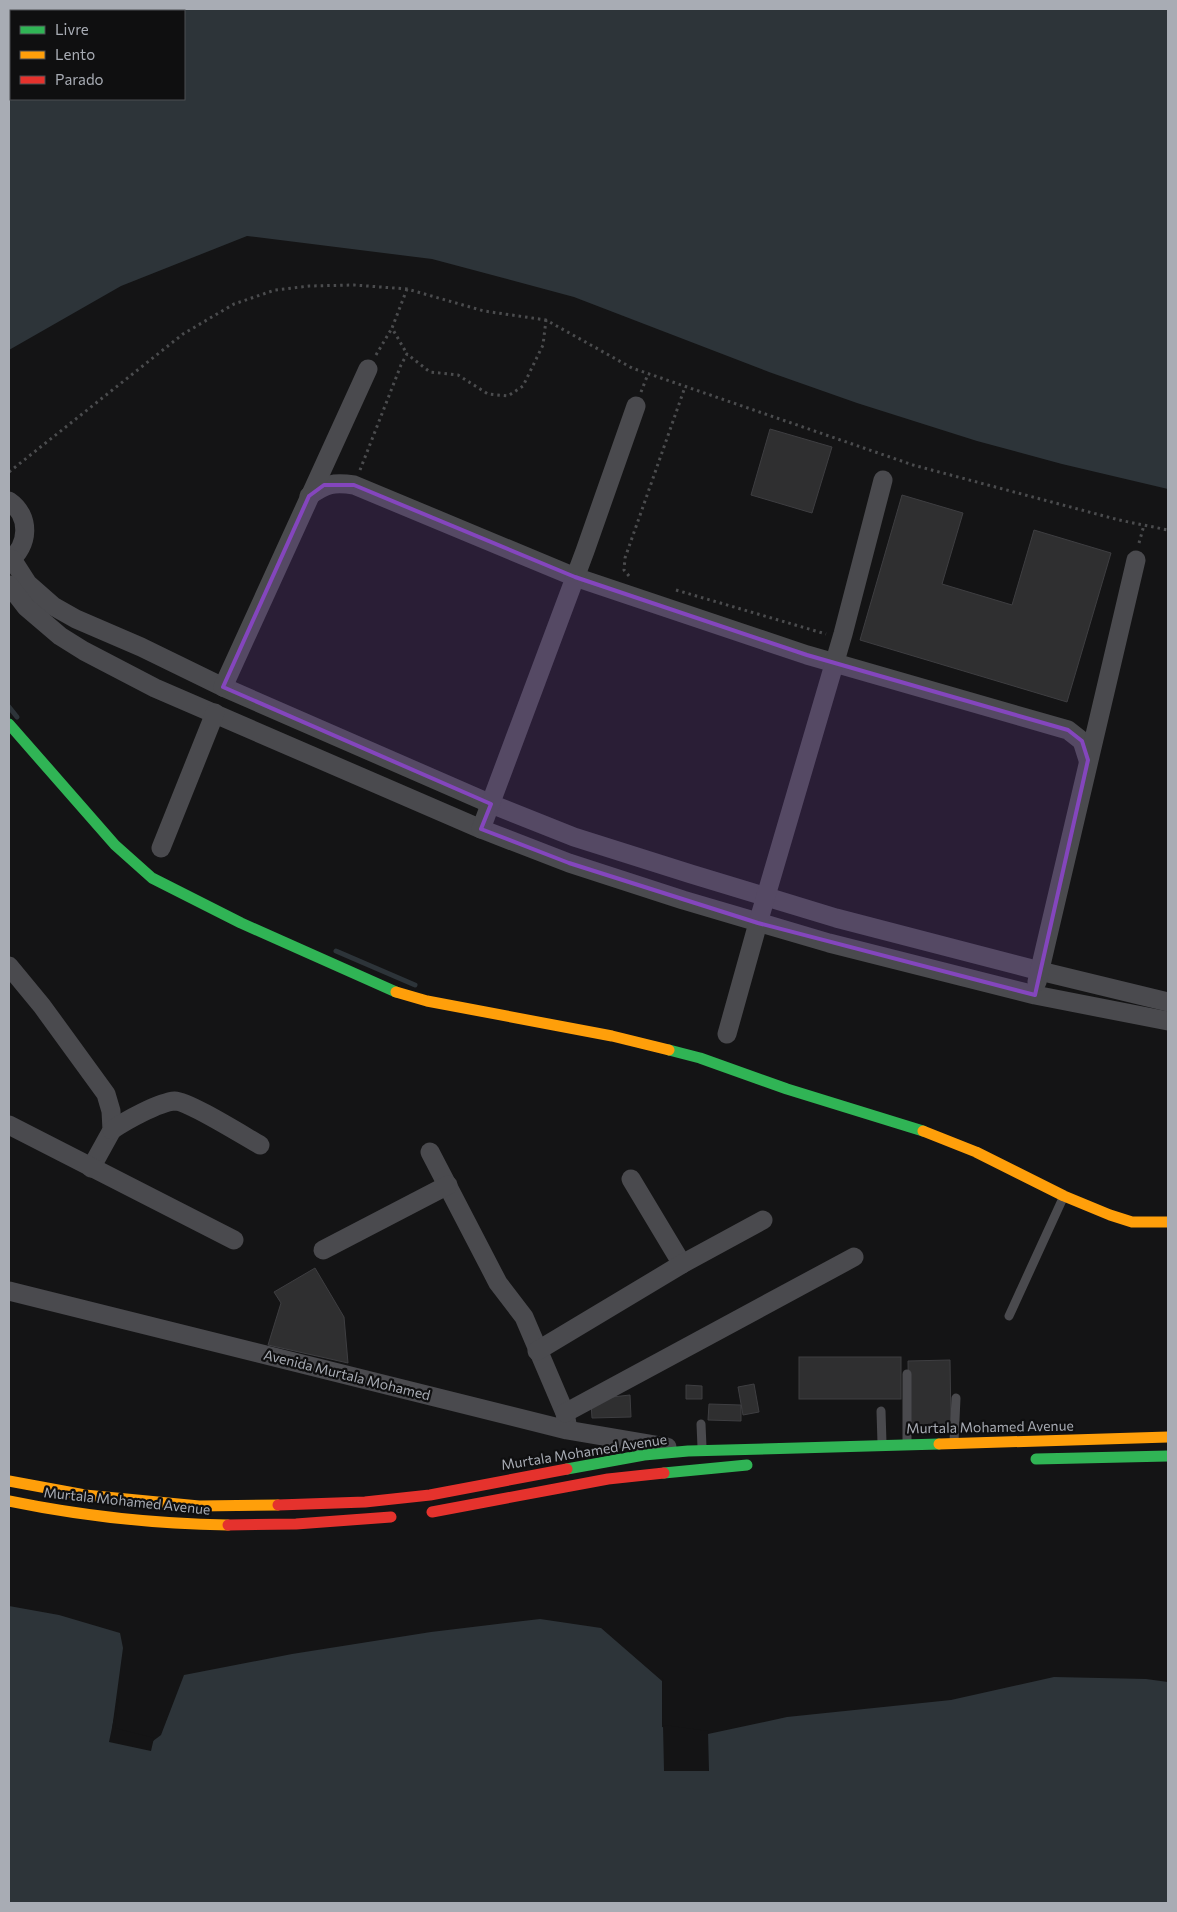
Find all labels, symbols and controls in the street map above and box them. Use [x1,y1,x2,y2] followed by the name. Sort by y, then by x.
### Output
[10,10,185,100] legend
[55,20,89,38] text: Livre
[55,45,95,63] text: Lento
[55,70,104,88] text: Parado
[262,1346,432,1403] street label: Avenida Murtala Mohamed
[906,1417,1074,1436] street label: Murtala Mohamed Avenue
[500,1430,668,1473] street label: Murtala Mohamed Avenue
[43,1483,211,1518] street label: Murtala Mohamed Avenue

